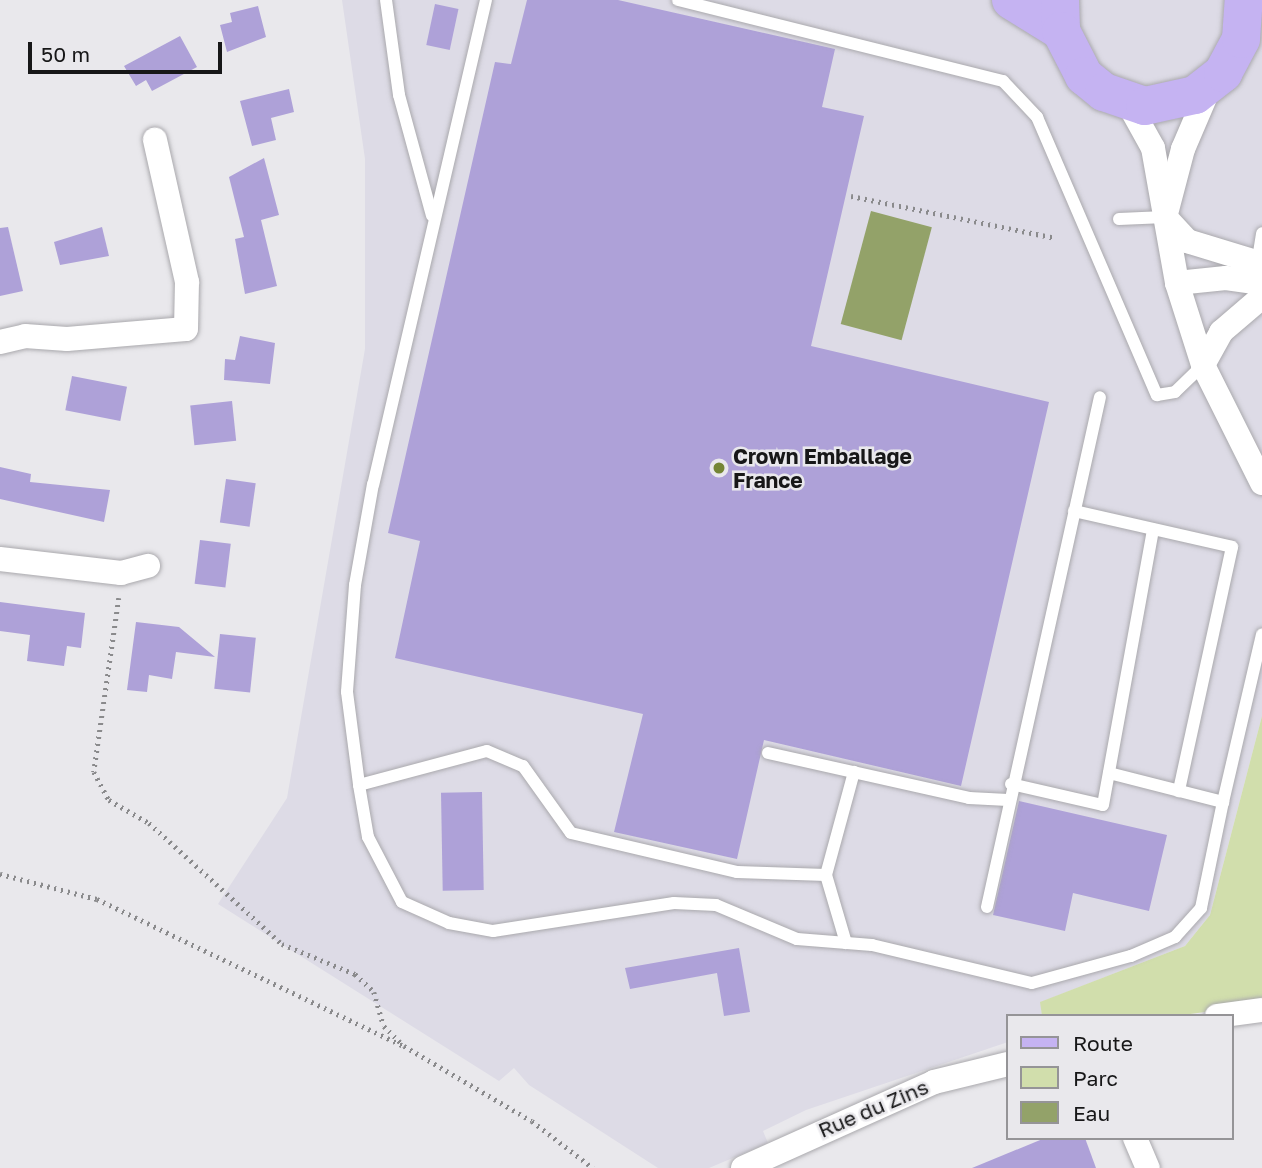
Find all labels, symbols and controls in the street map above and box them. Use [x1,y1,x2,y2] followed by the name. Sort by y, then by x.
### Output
[32,28,226,72] scale bar
[41,41,90,67] text: 50 m
[733,443,912,493] place label: Crown Emballage France
[711,460,727,476] marker: Crown Emballage France
[1006,1014,1234,1140] legend
[1073,1030,1133,1056] text: Route
[1073,1065,1118,1091] text: Parc
[814,1074,932,1142] street label: Rue du Zins
[1073,1100,1110,1126] text: Eau

